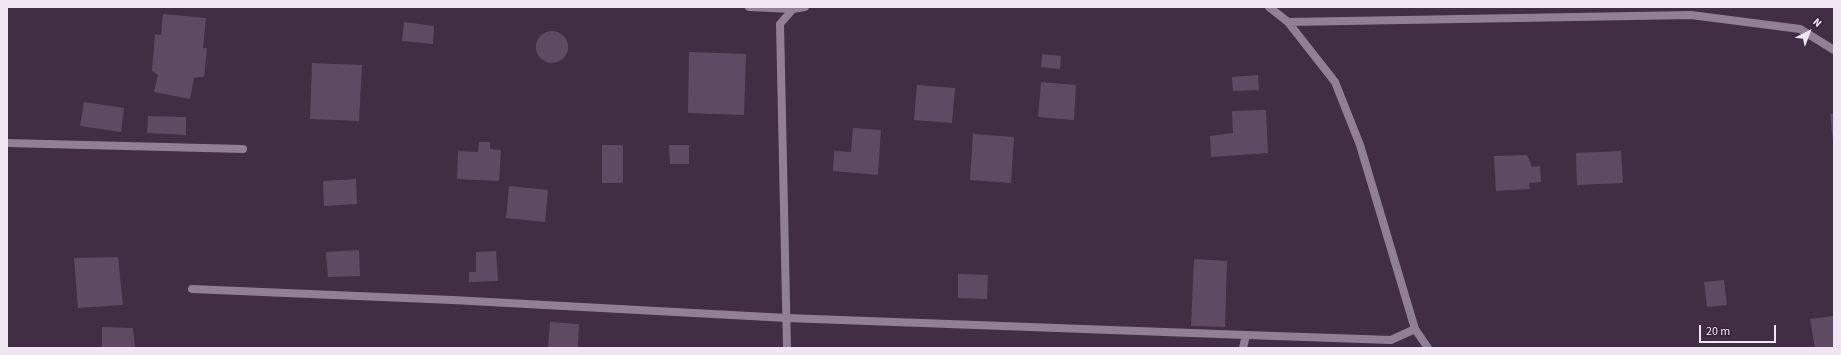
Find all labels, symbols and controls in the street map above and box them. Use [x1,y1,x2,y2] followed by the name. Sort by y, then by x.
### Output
[1789,12,1829,52] north arrow
[1810,15,1825,31] text: N
[1701,317,1778,343] scale bar
[1706,323,1730,340] text: 20 m

